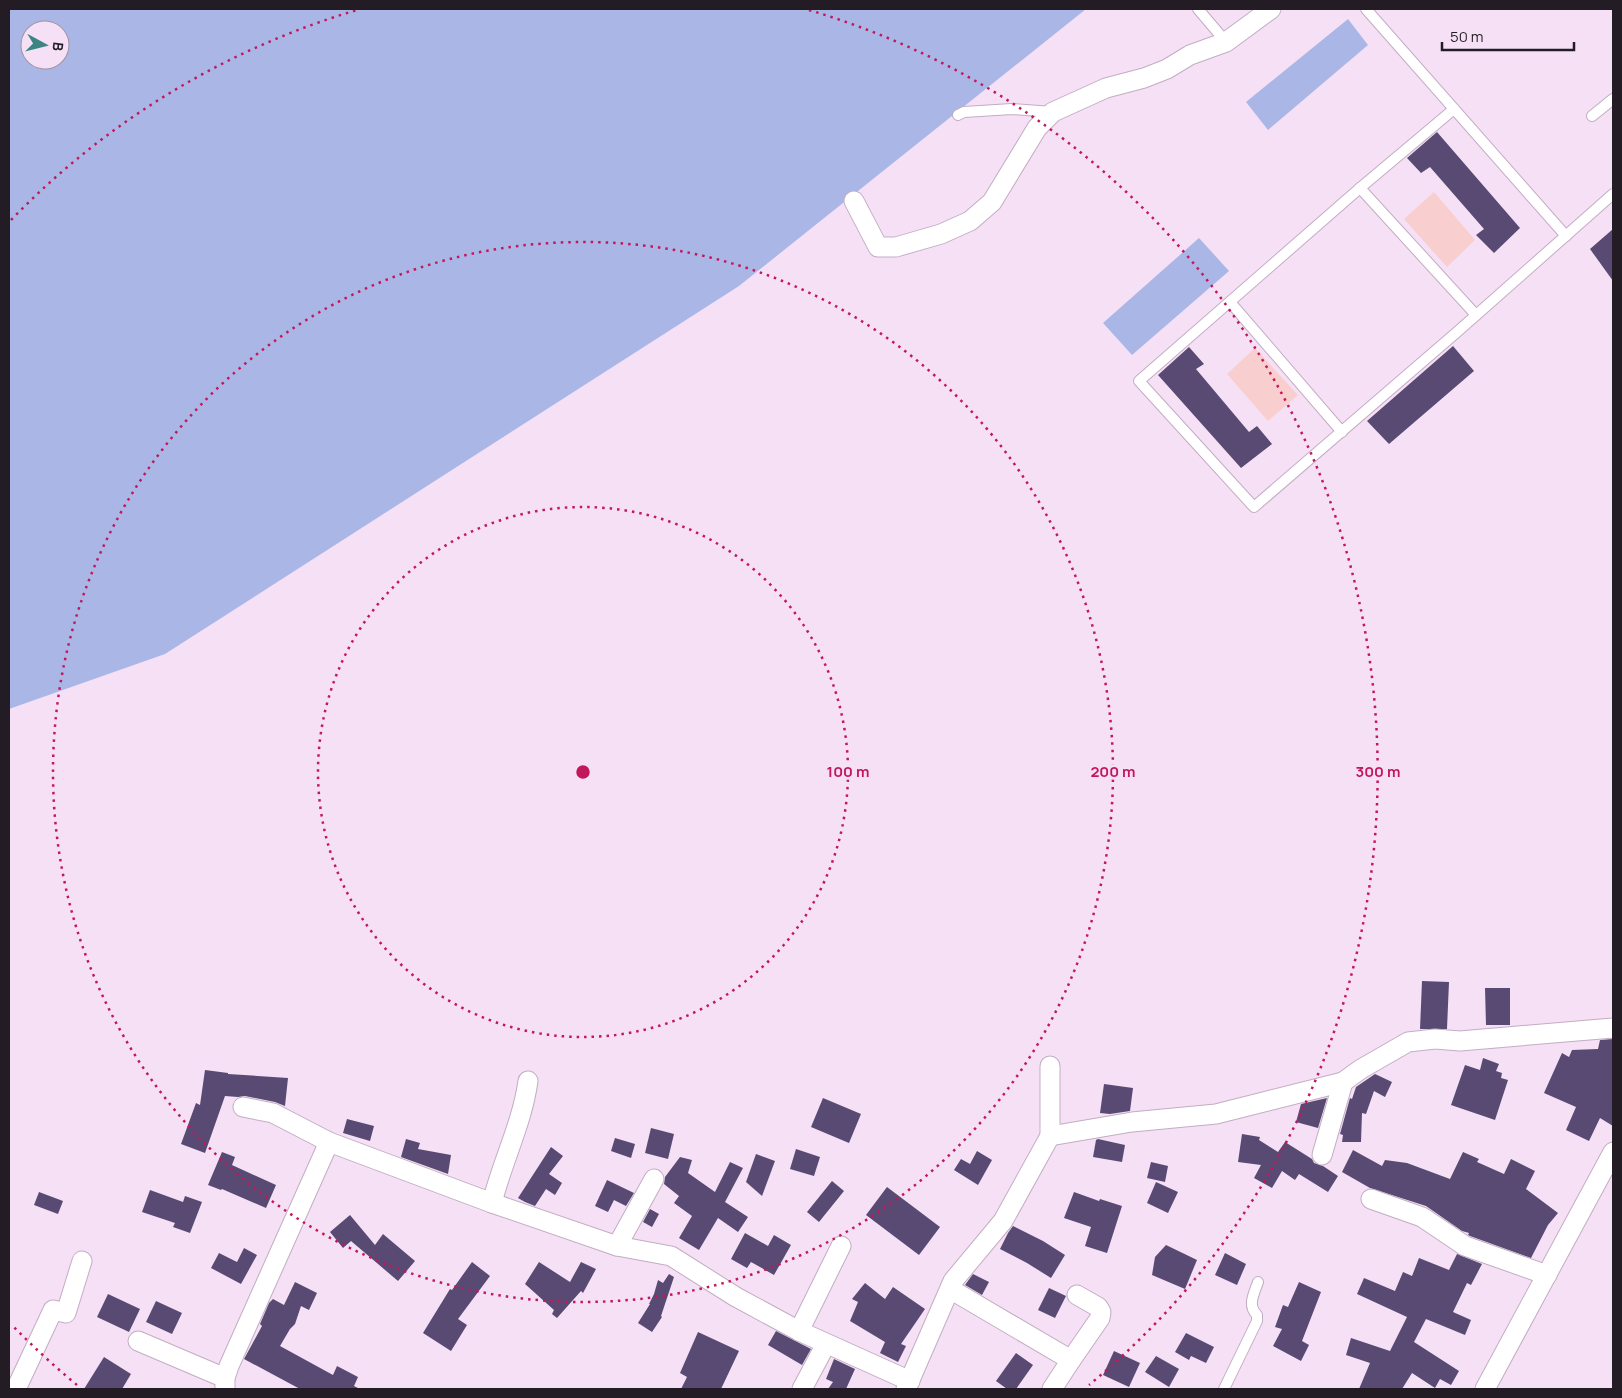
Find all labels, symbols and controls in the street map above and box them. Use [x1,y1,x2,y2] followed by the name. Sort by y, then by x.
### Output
[20,20,70,70] north arrow
[1442,20,1574,52] scale bar
[1450,26,1484,47] text: 50 m
[48,41,68,52] text: B
[827,761,869,782] text: 100 m
[1090,761,1136,782] text: 200 m
[1356,761,1400,782] text: 300 m
[574,763,592,781] centre of rings

